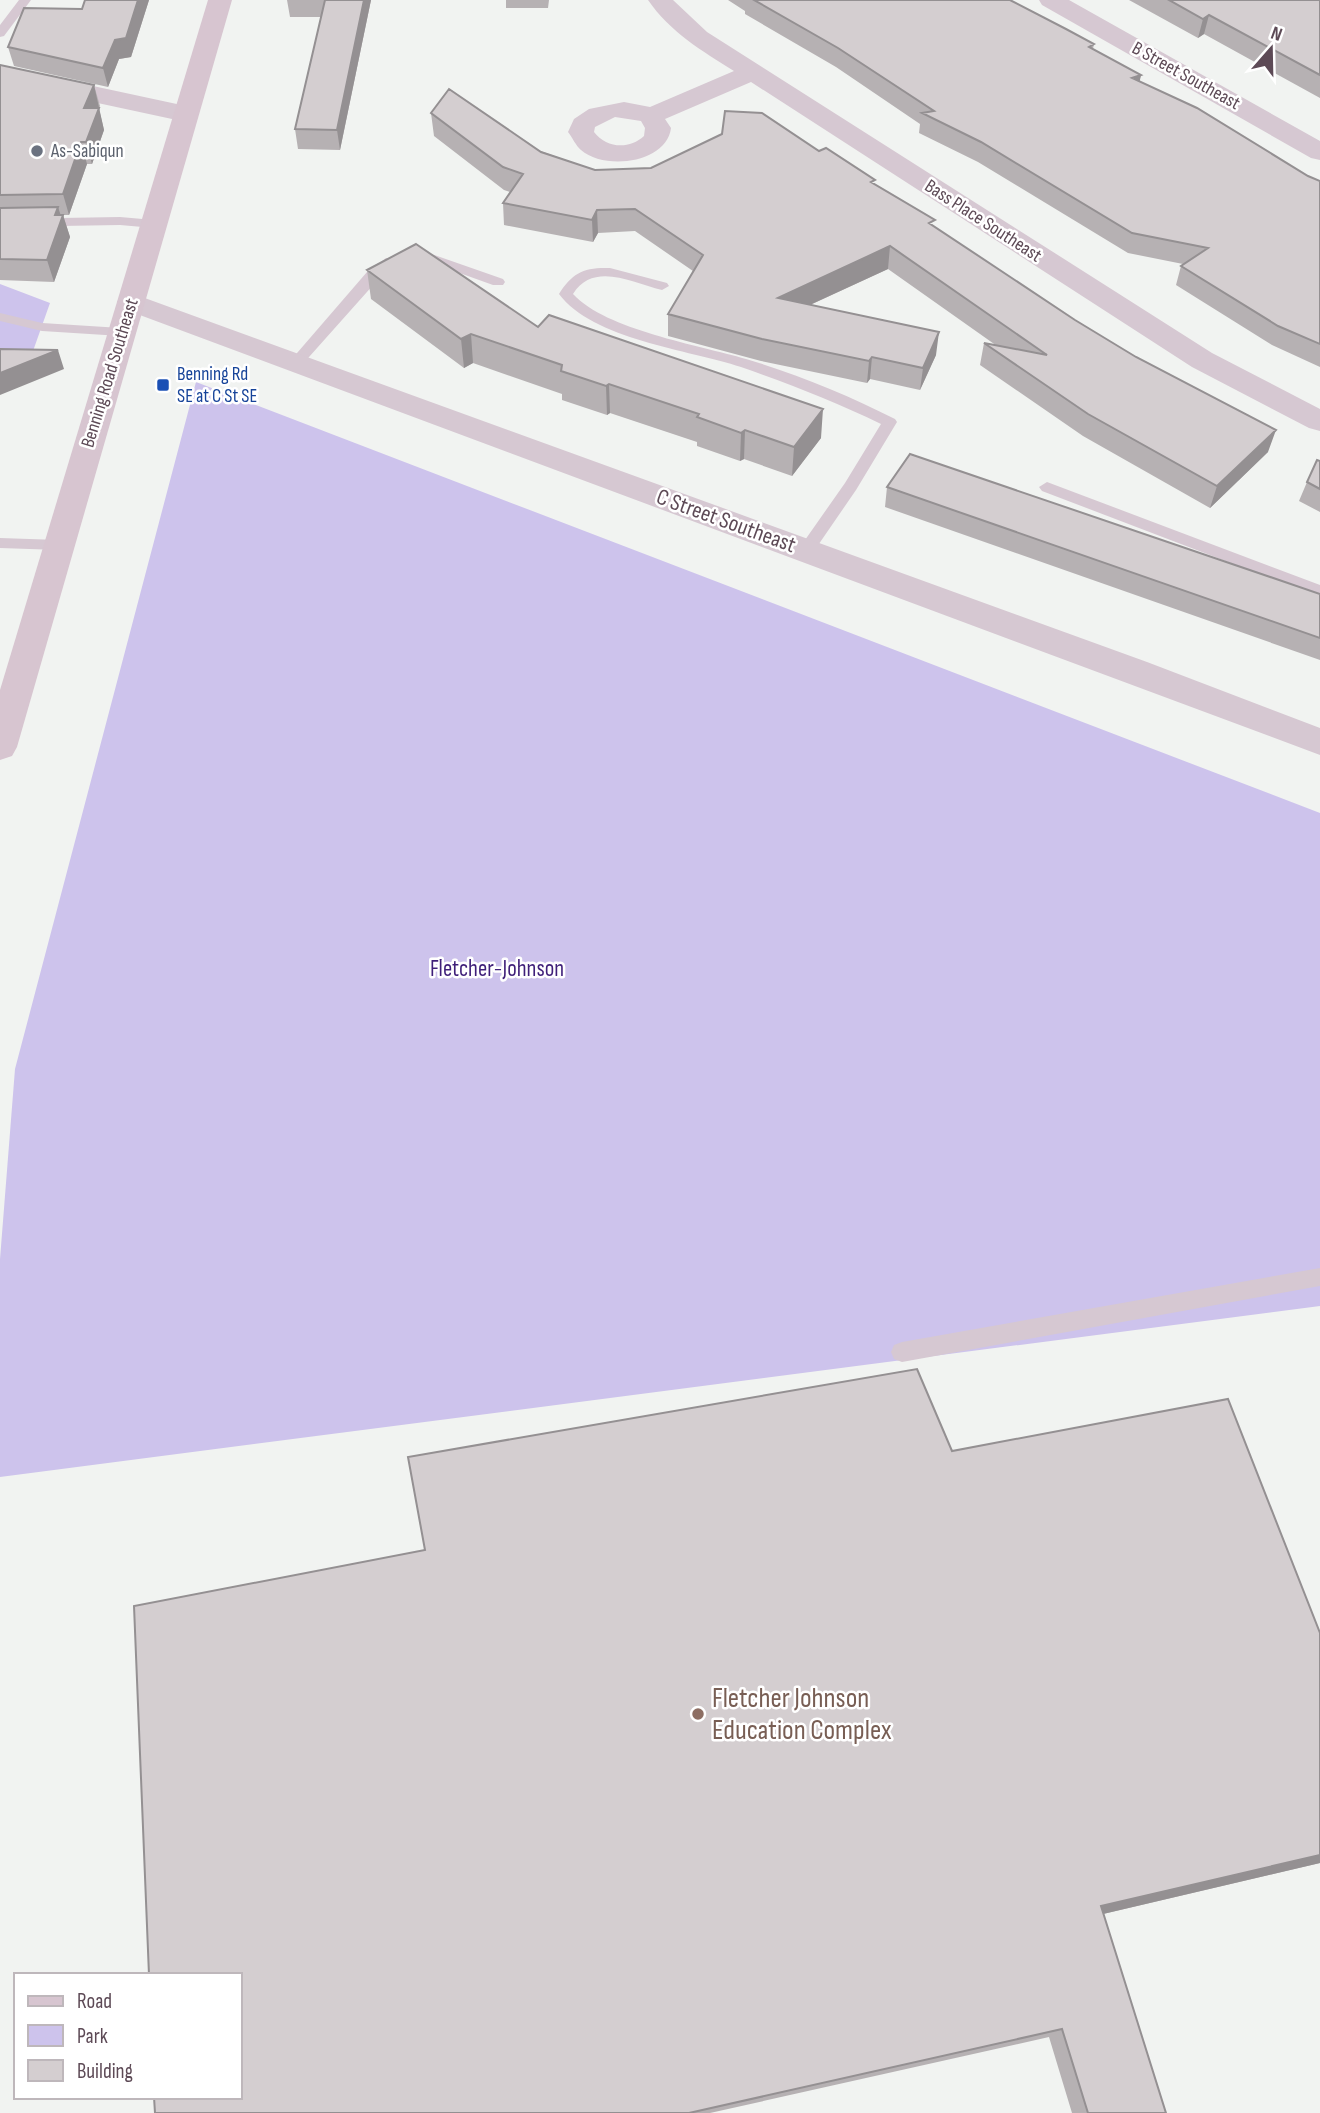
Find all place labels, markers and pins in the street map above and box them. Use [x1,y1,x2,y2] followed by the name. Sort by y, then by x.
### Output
[50,140,124,163] place label: As-Sabiqun
[29,143,45,159] marker: As-Sabiqun
[177,363,257,408] place label: Benning Rd SE at C St SE
[155,377,171,393] marker: Benning Rd SE at C St SE
[712,1682,892,1747] place label: Fletcher Johnson Education Complex
[690,1706,706,1722] marker: Fletcher Johnson Education Complex

